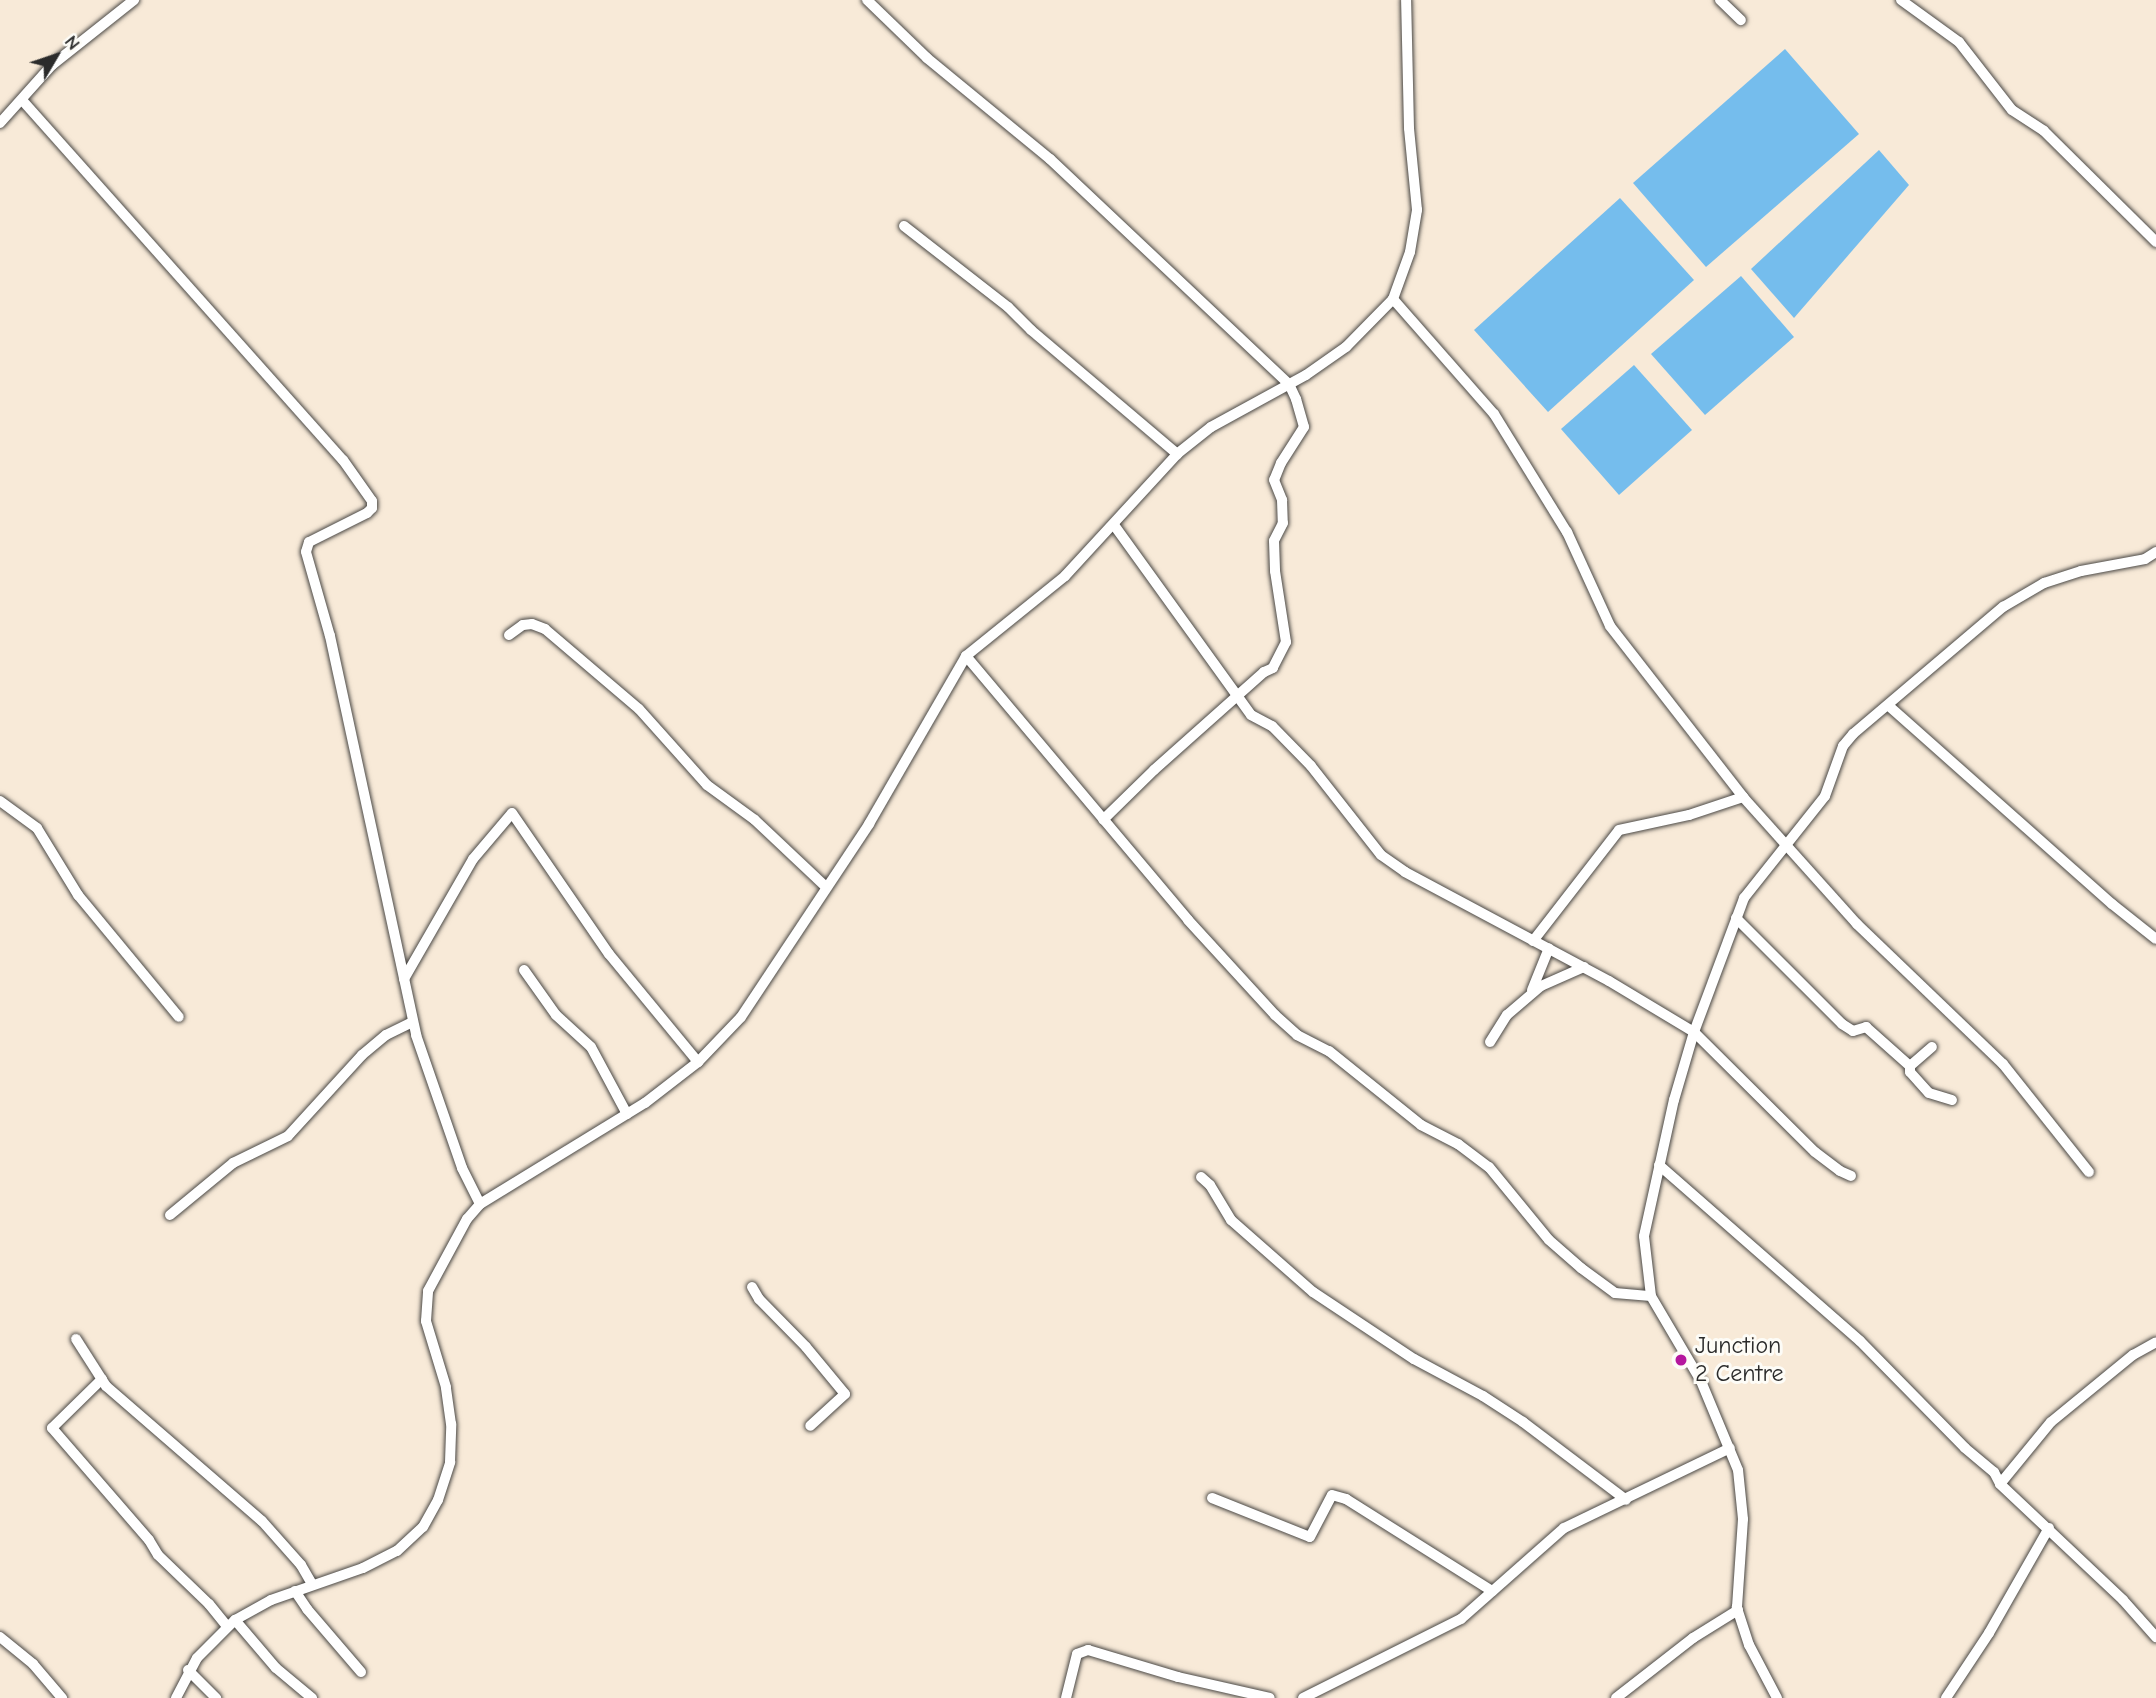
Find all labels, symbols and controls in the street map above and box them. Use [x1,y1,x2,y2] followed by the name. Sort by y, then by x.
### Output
[21,21,91,91] north arrow
[60,31,85,55] text: N
[1695,1332,1784,1388] place label: Junction 2 Centre
[1673,1352,1689,1368] marker: Junction 2 Centre

